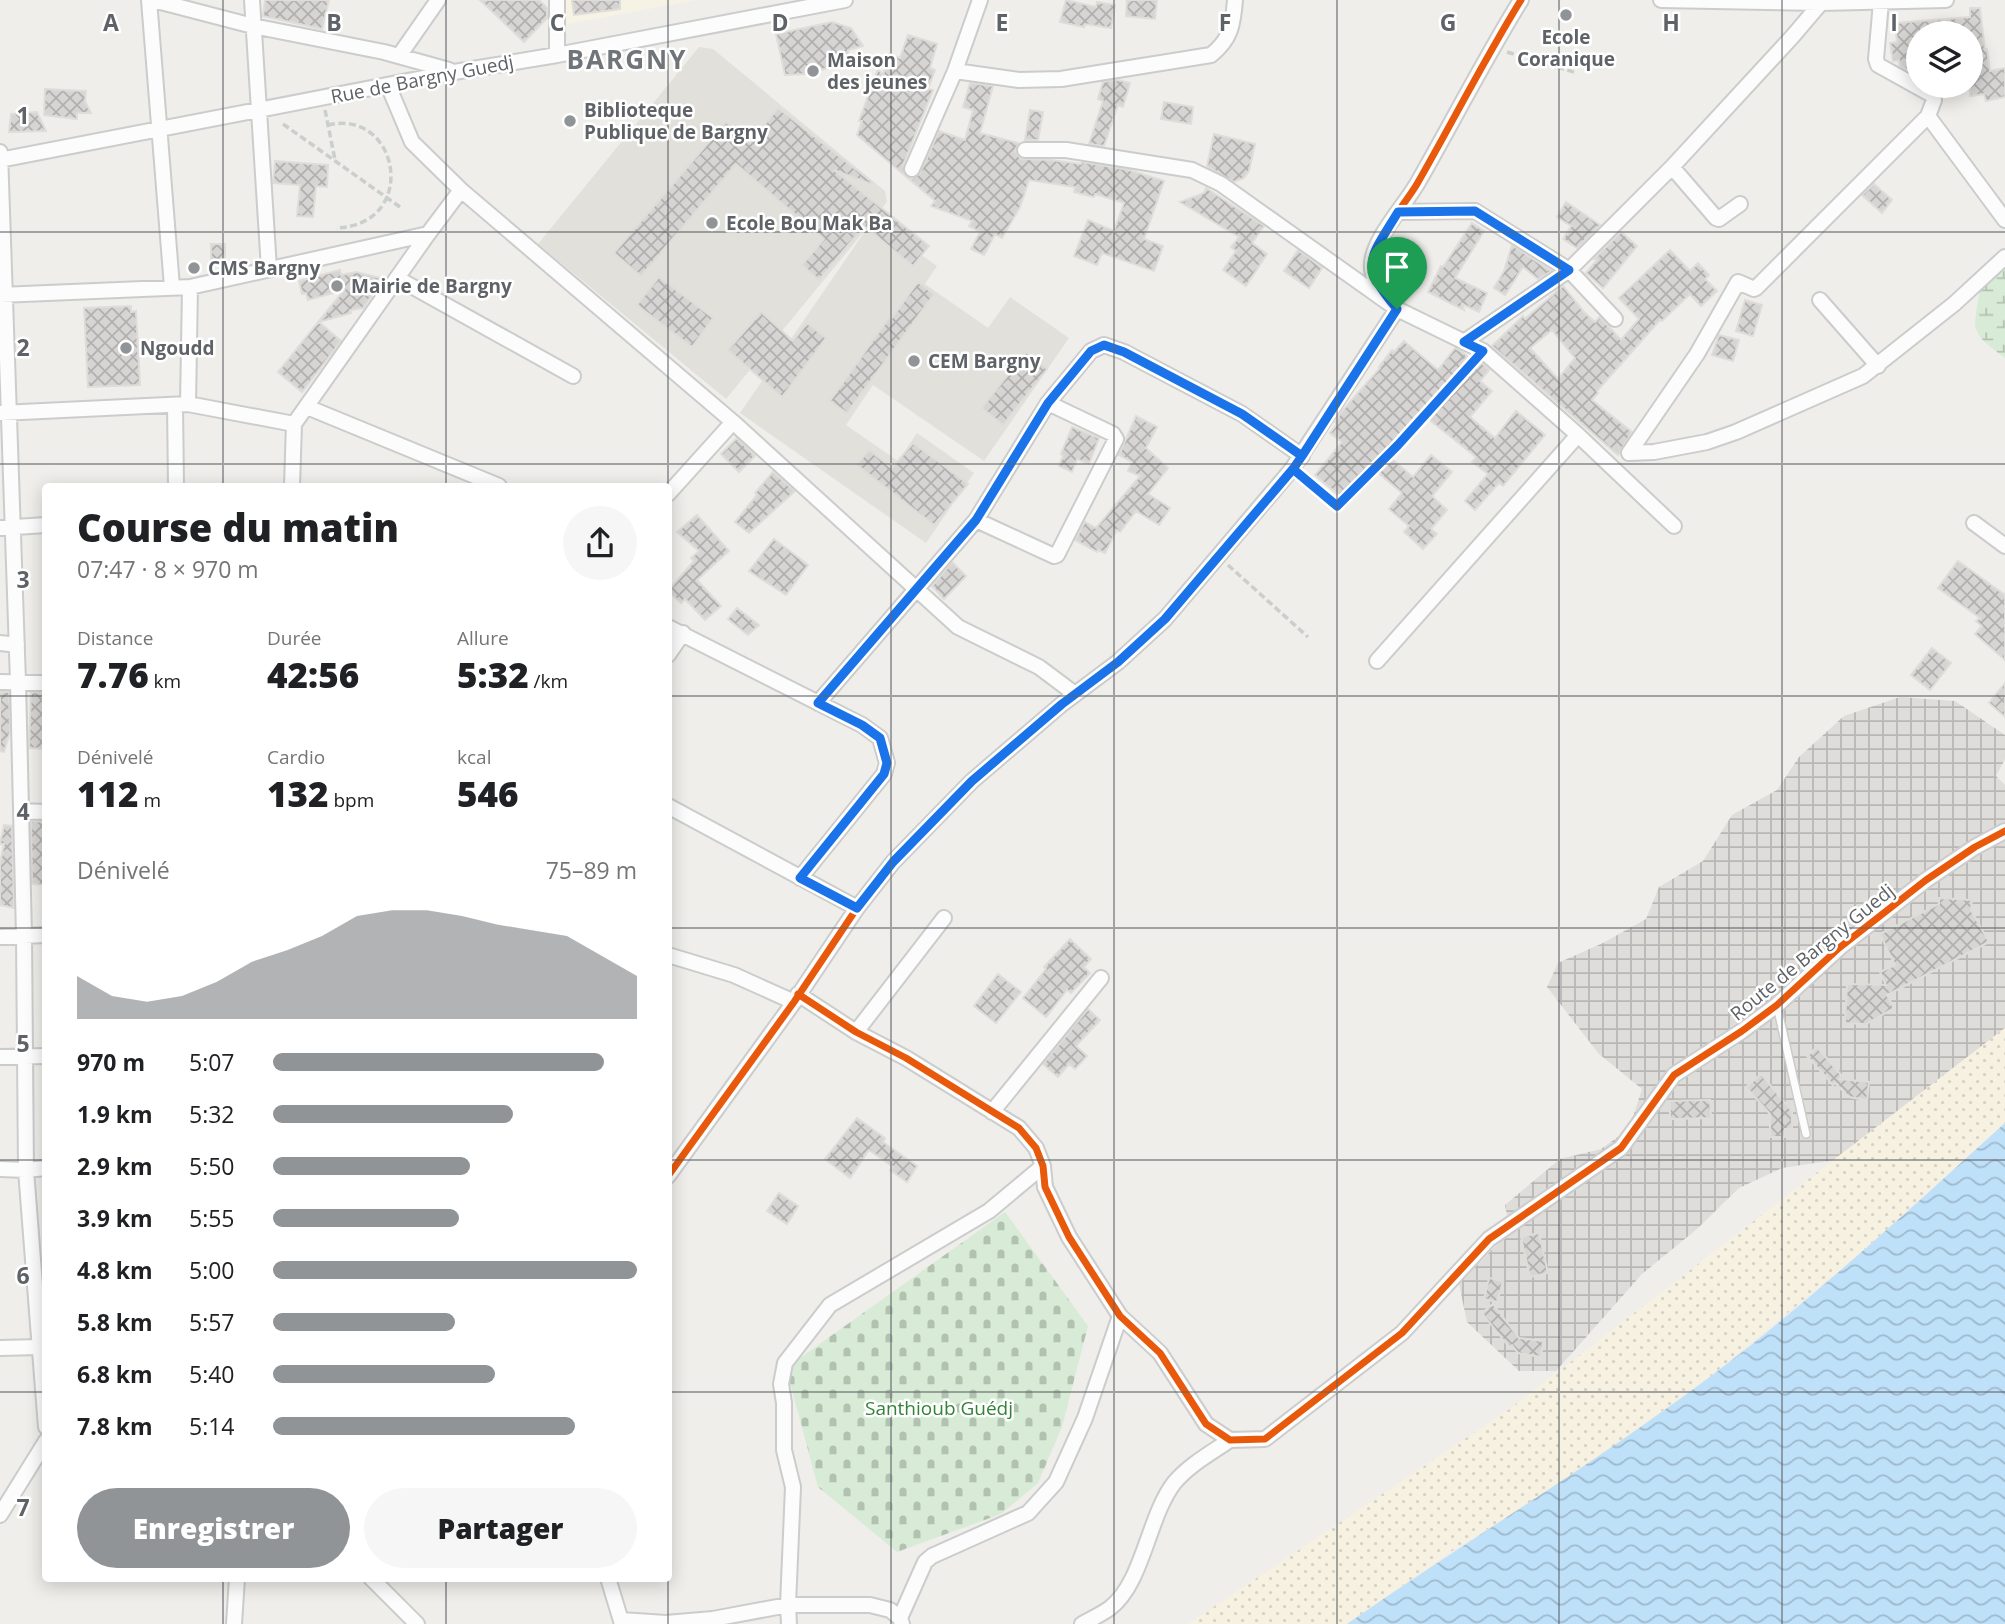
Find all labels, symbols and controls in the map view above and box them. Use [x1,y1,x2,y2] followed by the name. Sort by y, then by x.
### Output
[103,6,119,38] text: A
[326,6,342,38] text: B
[550,6,564,38] text: C
[771,6,789,38] text: D
[996,6,1008,38] text: E
[1219,6,1231,38] text: F
[1440,6,1456,38] text: G
[1662,6,1680,38] text: H
[1890,6,1898,38] text: I
[1558,7,1574,23] marker: Ecole Coranique
[1906,21,1983,98] map controls
[1906,21,1983,98] button: layers
[1517,24,1615,72] place label: Ecole Coranique
[567,41,687,77] district label: BARGNY
[827,47,927,95] place label: Maison des jeunes
[328,49,516,109] street label: Rue de Bargny Guedj
[805,63,821,79] marker: Maison des jeunes
[584,97,768,145] place label: Biblioteque Publique de Bargny
[16,99,30,131] text: 1
[562,113,578,129] marker: Biblioteque Publique de Bargny
[726,210,892,236] place label: Ecole Bou Mak Ba
[704,215,720,231] marker: Ecole Bou Mak Ba
[1367,237,1427,309] pin
[1378,248,1416,286] icon: arrive
[208,255,321,281] place label: CMS Bargny
[186,260,202,276] marker: CMS Bargny
[351,273,512,299] place label: Mairie de Bargny
[329,278,345,294] marker: Mairie de Bargny
[16,331,30,363] text: 2
[140,335,214,361] place label: Ngoudd
[118,340,134,356] marker: Ngoudd
[928,348,1041,374] place label: CEM Bargny
[906,353,922,369] marker: CEM Bargny
[77,501,399,553] text: Course du matin
[563,506,637,580] button: share
[77,553,259,585] text: 07:47 · 8 × 970 m
[16,563,30,595] text: 3
[77,625,153,651] text: Distance
[267,625,322,651] text: Durée
[457,625,509,651] text: Allure
[77,651,149,698] text: 7.76
[267,651,359,698] text: 42:56
[457,651,529,698] text: 5:32
[149,668,181,694] text: km
[529,668,568,694] text: /km
[77,744,154,770] text: Dénivelé
[267,744,325,770] text: Cardio
[457,744,491,770] text: kcal
[77,770,139,817] text: 112
[267,770,329,817] text: 132
[457,770,519,817] text: 546
[139,787,161,813] text: m
[329,787,374,813] text: bpm
[16,795,30,827] text: 4
[77,854,170,886] text: Dénivelé
[546,854,637,886] text: 75–89 m
[1725,878,1899,1026] street label: Route de Bargny Guedj
[16,1027,30,1059] text: 5
[77,1046,145,1078] text: 970 m
[189,1046,235,1078] text: 5:07
[77,1098,153,1130] text: 1.9 km
[189,1098,235,1130] text: 5:32
[77,1150,153,1182] text: 2.9 km
[189,1150,235,1182] text: 5:50
[77,1202,153,1234] text: 3.9 km
[189,1202,235,1234] text: 5:55
[77,1254,153,1286] text: 4.8 km
[189,1254,235,1286] text: 5:00
[16,1259,30,1291] text: 6
[77,1306,153,1338] text: 5.8 km
[189,1306,235,1338] text: 5:57
[77,1358,153,1390] text: 6.8 km
[189,1358,235,1390] text: 5:40
[865,1395,1013,1421] park label: Santhioub Guédj
[77,1410,153,1442] text: 7.8 km
[189,1410,235,1442] text: 5:14
[77,1488,350,1568] button: Enregistrer
[364,1488,637,1568] button: Partager
[16,1491,30,1523] text: 7

